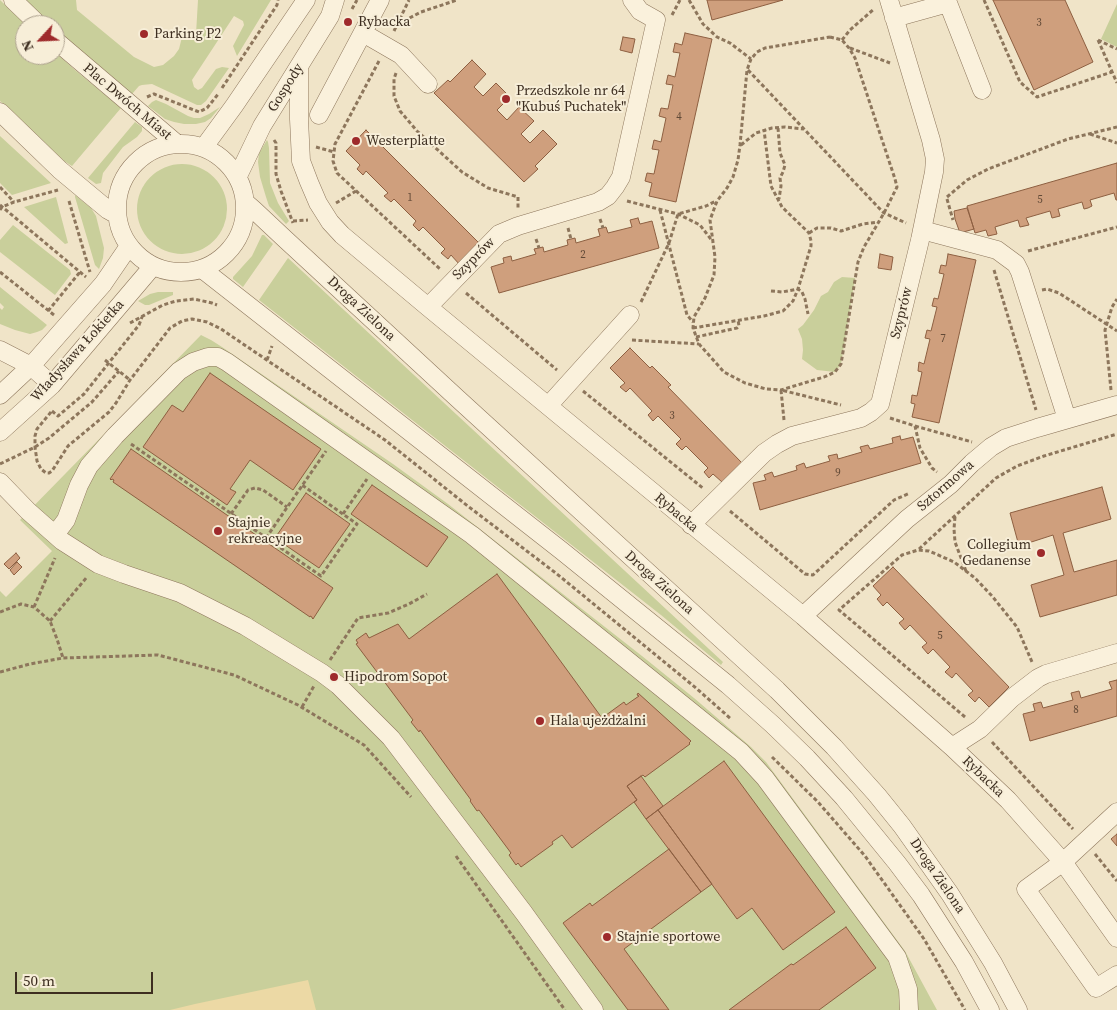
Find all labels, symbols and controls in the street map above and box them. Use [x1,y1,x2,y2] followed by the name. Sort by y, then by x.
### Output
[358,14,410,30] place label: Rybacka
[15,15,65,65] north arrow
[342,16,354,28] marker: Rybacka
[1036,16,1042,30] house number: 3
[154,26,221,42] place label: Parking P2
[138,28,150,40] marker: Parking P2
[16,37,39,55] text: N
[79,60,175,144] street label: Plac Dwóch Miast
[265,61,307,115] street label: Gospody
[516,83,626,115] place label: Przedszkole nr 64 "Kubuś Puchatek"
[500,93,512,105] marker: Przedszkole nr 64 "Kubuś Puchatek"
[676,110,682,124] house number: 4
[366,133,445,149] place label: Westerplatte
[350,135,362,147] marker: Westerplatte
[407,191,413,205] house number: 1
[1037,193,1043,207] house number: 5
[449,234,499,284] street label: Szyprów
[580,248,586,262] house number: 2
[323,273,399,345] street label: Droga Zielona
[887,285,917,341] street label: Szyprów
[28,297,128,405] street label: Władysława Łokietka
[940,332,946,346] house number: 7
[669,409,675,423] house number: 3
[914,457,978,515] street label: Sztormowa
[835,466,841,480] house number: 9
[651,490,701,536] street label: Rybacka
[228,515,302,548] place label: Stajnie rekreacyjne
[212,525,224,537] marker: Stajnie rekreacyjne
[962,537,1031,570] place label: Collegium Gedanense
[1035,547,1047,559] marker: Collegium Gedanense
[621,548,697,618] street label: Droga Zielona
[937,629,943,643] house number: 5
[344,669,447,685] place label: Hipodrom Sopot
[328,671,340,683] marker: Hipodrom Sopot
[1073,703,1079,717] house number: 8
[550,713,646,729] place label: Hala ujeżdżalni
[534,715,546,727] marker: Hala ujeżdżalni
[958,753,1008,801] street label: Rybacka
[906,835,968,917] street label: Droga Zielona
[617,929,720,945] place label: Stajnie sportowe
[601,931,613,943] marker: Stajnie sportowe
[18,962,155,994] scale bar
[23,970,55,991] text: 50 m

